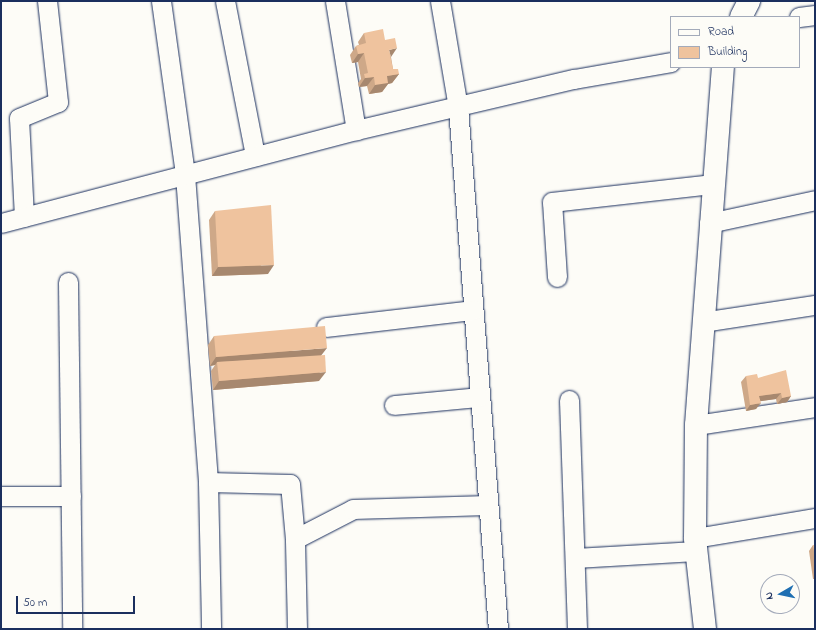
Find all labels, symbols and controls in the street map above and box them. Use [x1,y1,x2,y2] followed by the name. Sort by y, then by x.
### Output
[670,16,800,68] legend
[708,23,734,41] text: Road
[708,43,747,61] text: Building
[760,574,800,614] north arrow
[18,588,137,614] scale bar
[761,591,778,601] text: N
[23,594,47,612] text: 50 m

